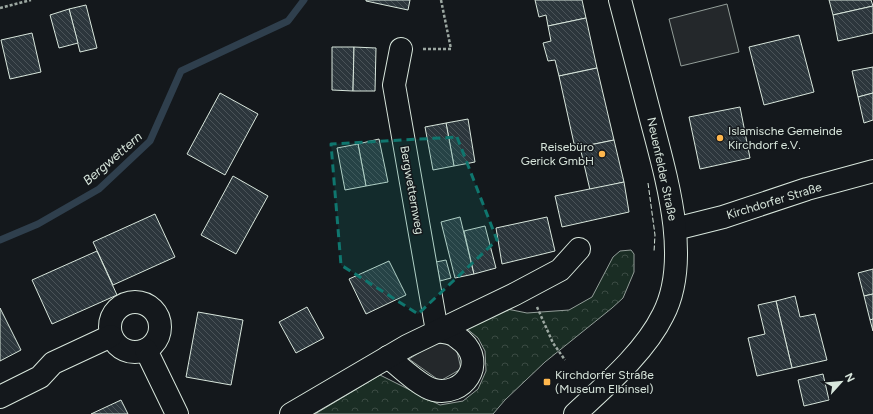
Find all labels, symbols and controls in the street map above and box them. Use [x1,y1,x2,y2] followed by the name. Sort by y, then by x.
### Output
[644,116,680,222] street label: Neuenfelder Straße
[728,124,843,152] place label: Islamische Gemeinde Kirchdorf e.V.
[80,129,145,188] water label: Bergwettern
[715,133,725,143] marker: Islamische Gemeinde Kirchdorf e.V.
[521,140,594,168] place label: Reisebüro Gerick GmbH
[397,144,427,236] street label: Bergwetternweg
[597,149,607,159] marker: Reisebüro Gerick GmbH
[725,180,824,222] street label: Kirchdorfer Straße
[821,362,861,402] north arrow
[555,368,654,396] place label: Kirchdorfer Straße (Museum Elbinsel)
[842,371,857,384] text: N
[542,377,552,387] marker: Kirchdorfer Straße (Museum Elbinsel)

